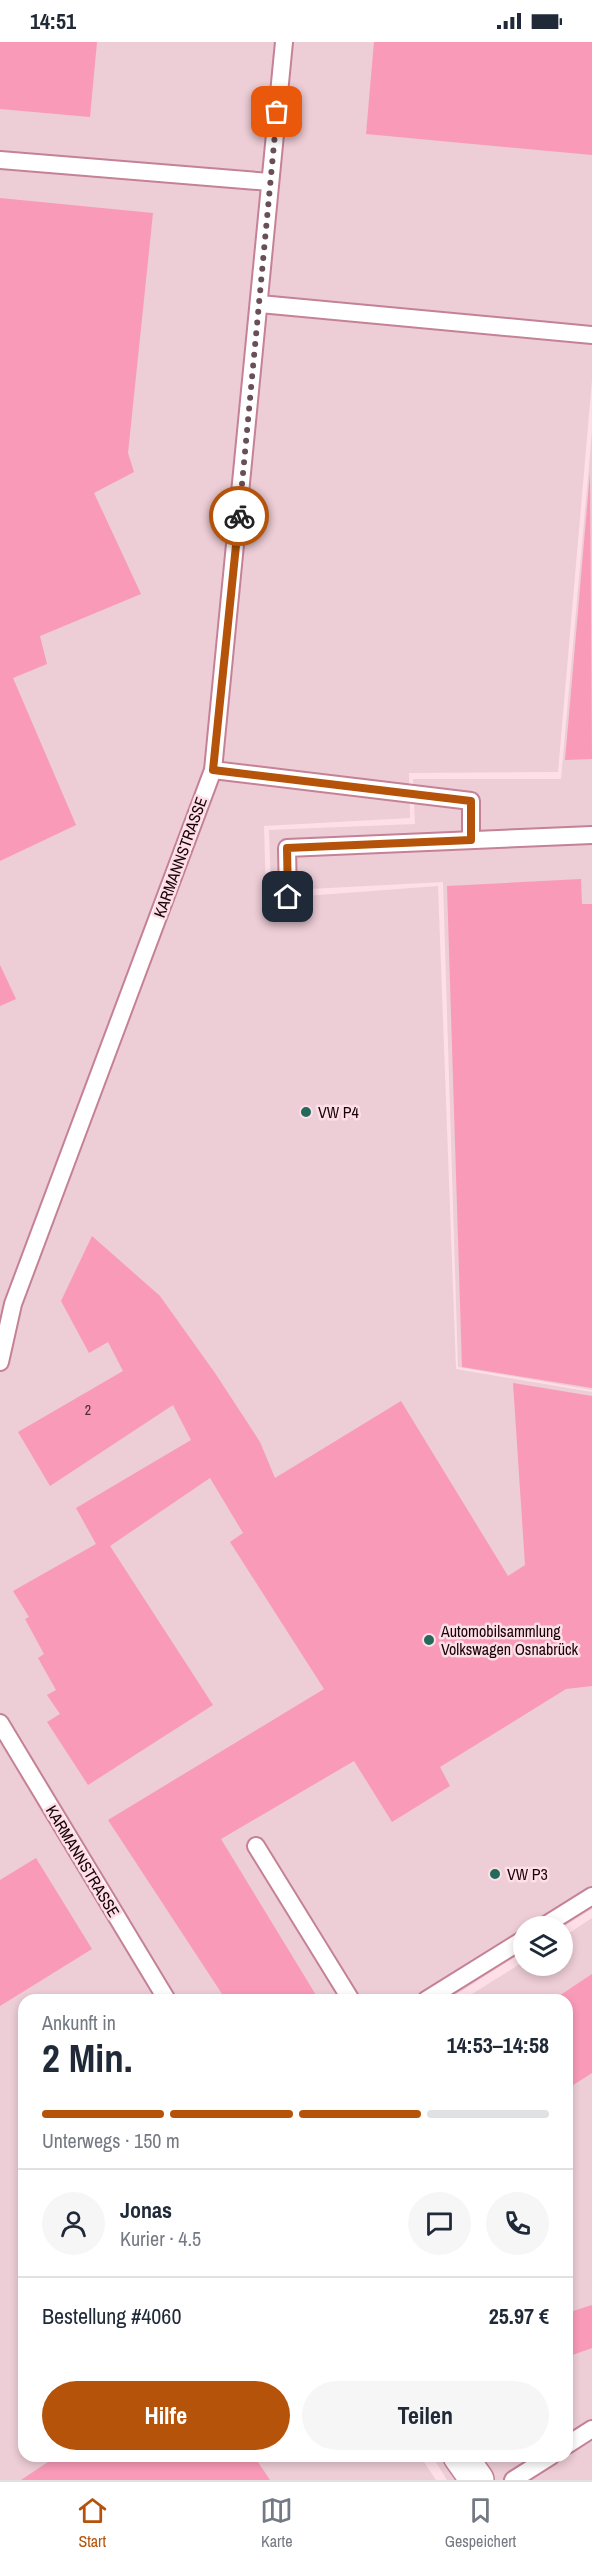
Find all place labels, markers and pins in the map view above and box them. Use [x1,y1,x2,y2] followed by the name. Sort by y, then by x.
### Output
[251,86,302,137] pin
[262,871,313,922] pin
[318,1101,359,1123] place label: VW P4
[299,1105,313,1119] marker: VW P4
[440,1620,579,1660] place label: Automobilsammlung Volkswagen Osnabrück
[422,1633,436,1647] marker: Automobilsammlung Volkswagen Osnabrück
[507,1863,548,1885] place label: VW P3
[488,1867,502,1881] marker: VW P3

